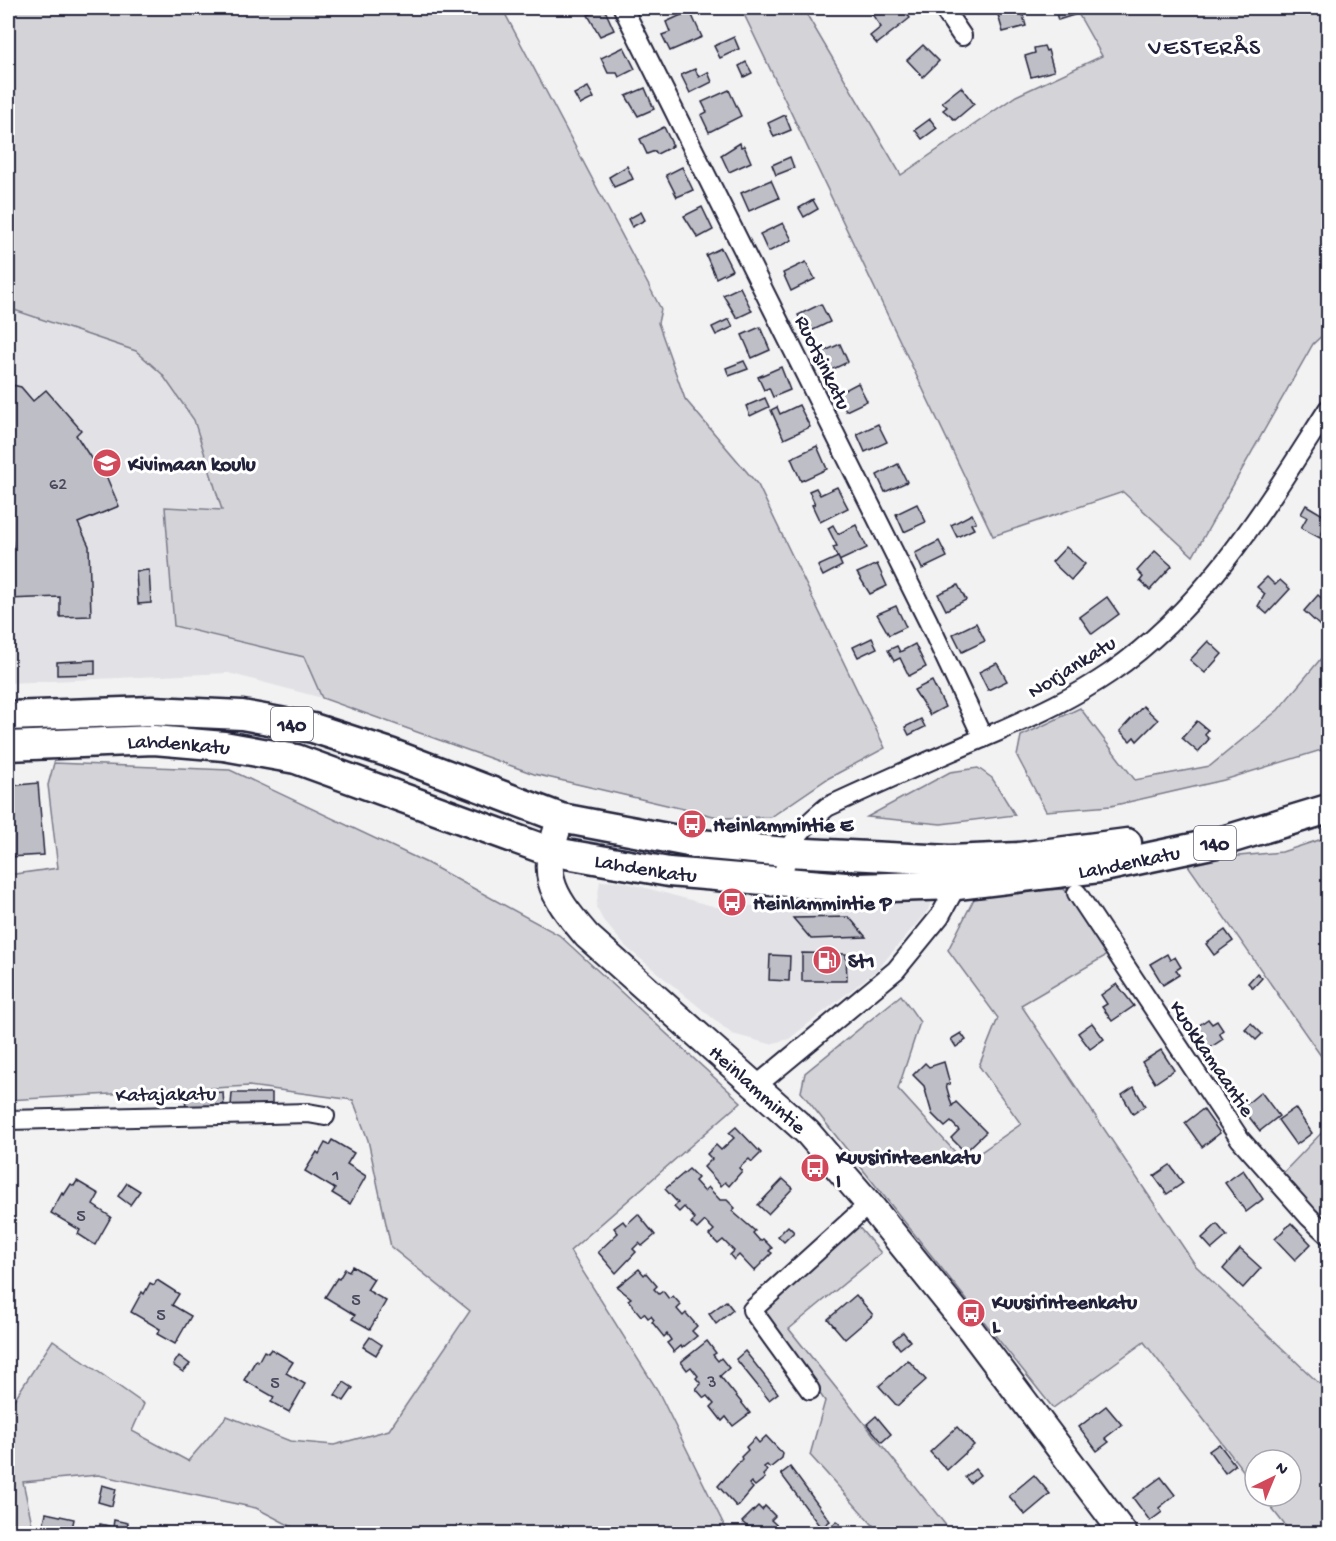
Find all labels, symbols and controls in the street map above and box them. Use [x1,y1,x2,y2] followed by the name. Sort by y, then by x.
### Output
[1147,35,1262,64] district label: VESTERÅS
[787,312,855,415] street label: Ruotsinkatu
[91,447,123,479] school or university icon: Kivimaan koulu
[127,454,256,479] place label: Kivimaan koulu
[49,475,67,496] house number: 62
[1024,632,1122,706] street label: Norjankatu
[271,707,313,741] road number: 140
[127,731,232,763] street label: Lahdenkatu
[676,808,708,840] bus stop icon: Heinlammintie E
[713,815,855,840] place label: Heinlammintie E
[1194,826,1236,860] road number: 140
[1077,842,1183,886] street label: Lahdenkatu
[592,850,698,890] street label: Lahdenkatu
[716,886,748,918] bus stop icon: Heinlammintie P
[753,893,893,918] place label: Heinlammintie P
[811,944,843,976] fuel station icon: St1
[848,951,875,976] place label: St1
[1162,997,1259,1124] street label: Kuokkamaantie
[702,1041,811,1142] street label: Heinlammintie
[116,1083,217,1110] street label: Katajakatu
[835,1147,981,1196] place label: Kuusirinteenkatu I
[799,1152,831,1184] bus stop icon: Kuusirinteenkatu I
[331,1166,340,1187] house number: 1
[76,1207,86,1228] house number: 5
[351,1291,361,1312] house number: 5
[991,1292,1137,1341] place label: Kuusirinteenkatu L
[955,1297,987,1329] bus stop icon: Kuusirinteenkatu L
[156,1306,166,1327] house number: 5
[706,1373,717,1394] house number: 3
[270,1374,280,1395] house number: 5
[1243,1448,1303,1508] north arrow
[1271,1459,1292,1480] text: N

